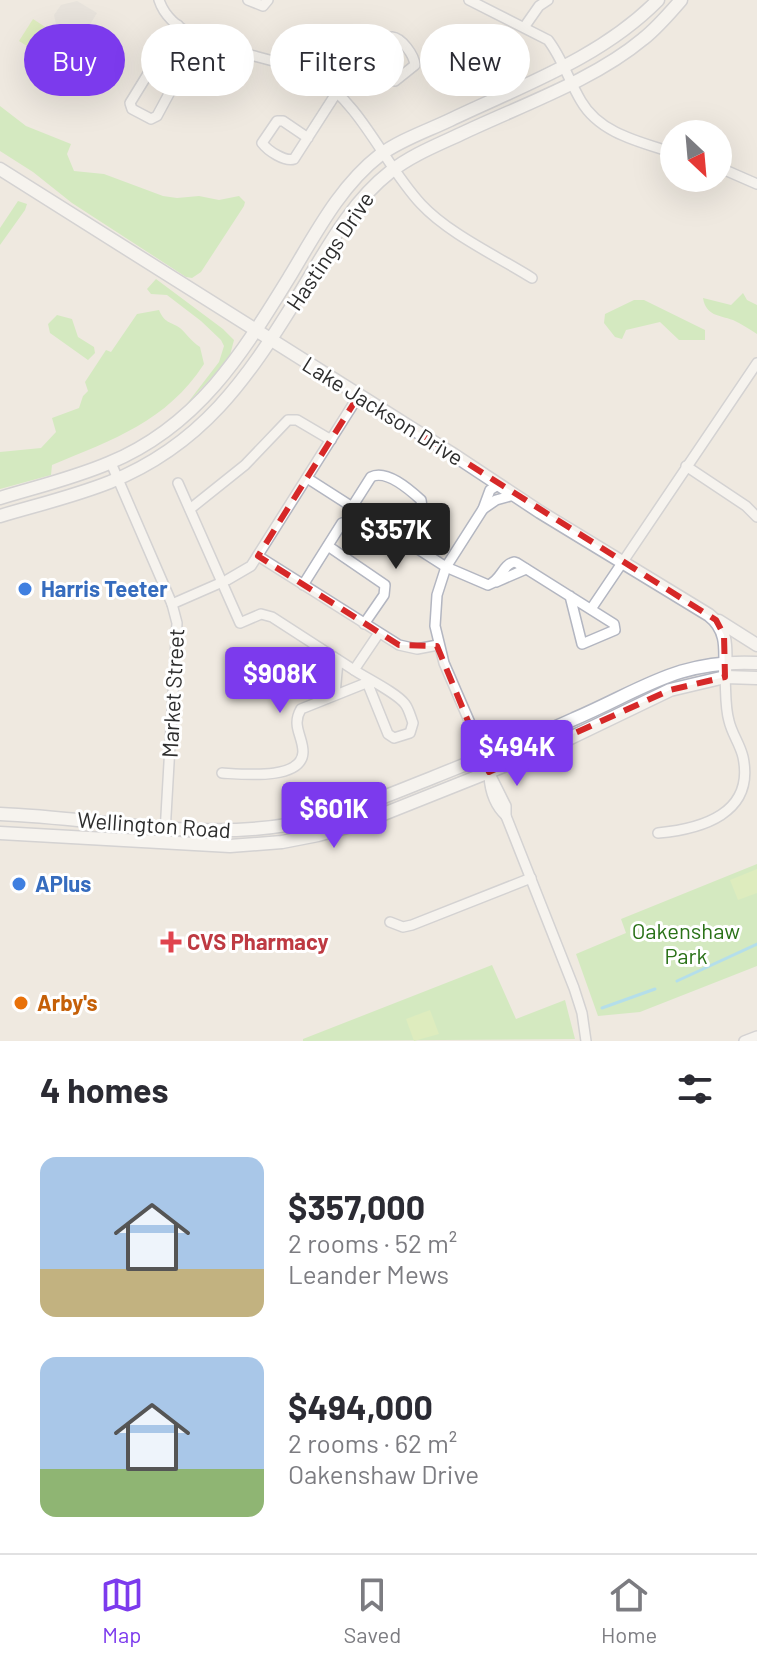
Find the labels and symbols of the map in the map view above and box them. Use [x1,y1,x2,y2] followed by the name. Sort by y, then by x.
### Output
[660,120,732,192] north arrow
[280,186,378,315] street label: Hastings Drive
[298,350,469,470] street label: Lake Jackson Drive
[340,503,452,571] pin: $357K
[41,575,168,601] place label: Harris Teeter
[16,580,34,598] marker: Harris Teeter
[156,628,188,758] street label: Market Street
[224,647,336,715] pin: $908K
[461,720,573,788] pin: $494K
[278,782,390,850] pin: $601K
[76,806,232,842] street label: Wellington Road
[35,870,91,896] place label: APlus
[10,875,28,893] marker: APlus
[632,917,740,968] park label: Oakenshaw Park
[187,928,329,954] place label: CVS Pharmacy
[162,933,180,951] marker: CVS Pharmacy
[37,989,97,1015] place label: Arby's
[12,994,30,1012] marker: Arby's

